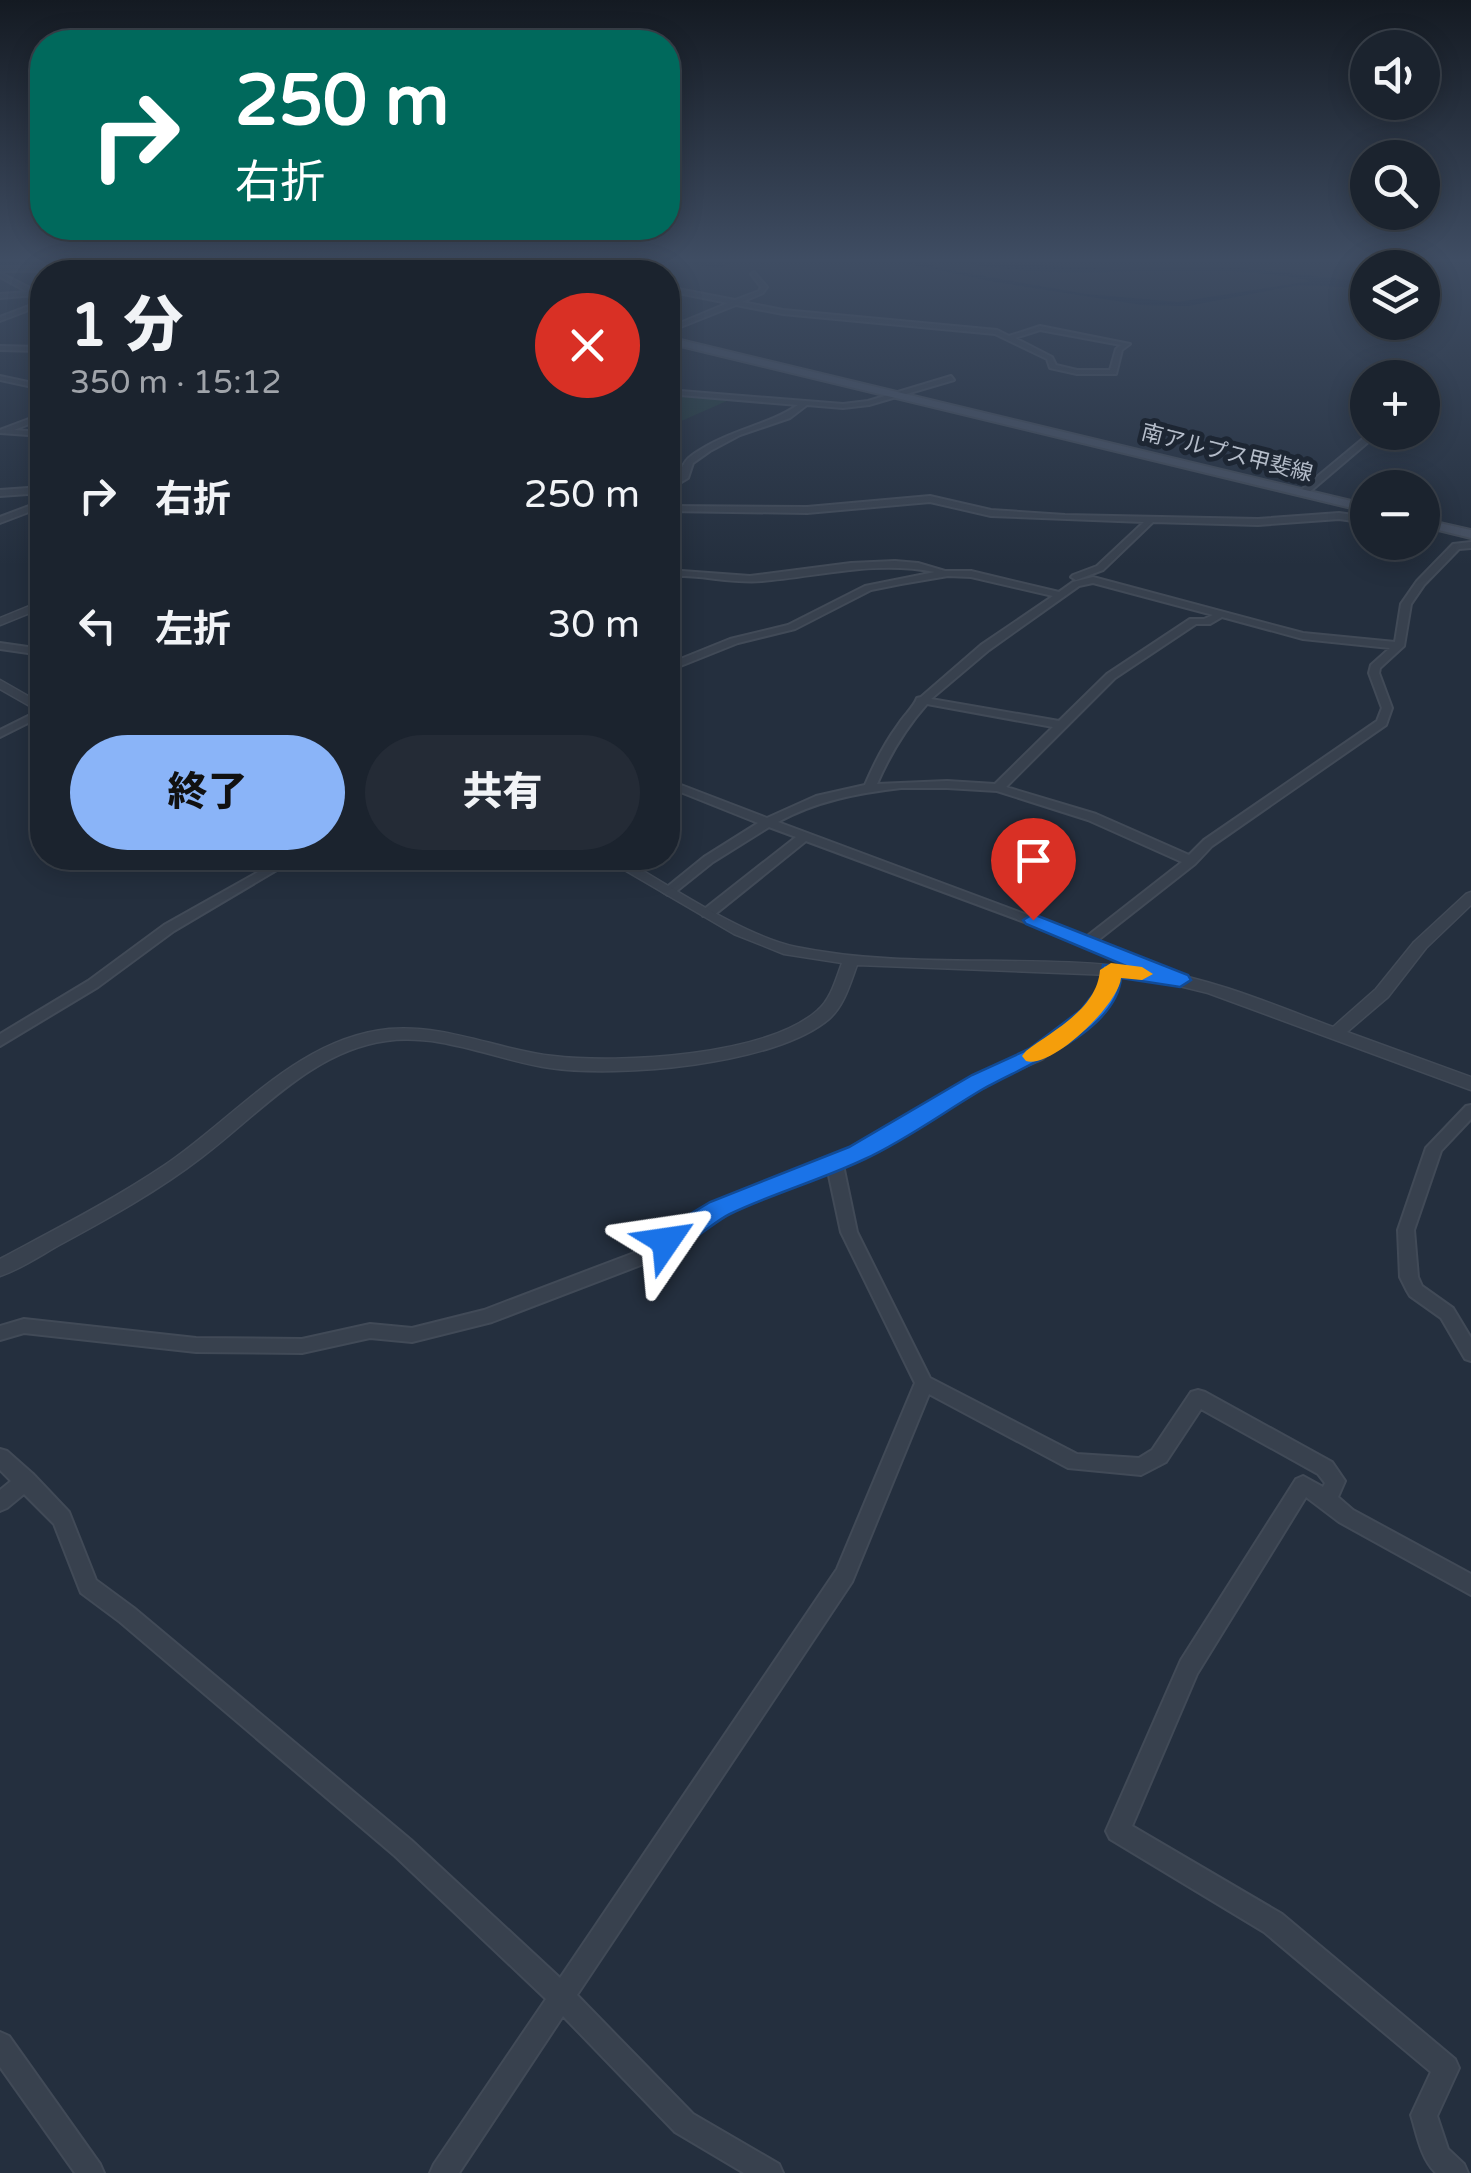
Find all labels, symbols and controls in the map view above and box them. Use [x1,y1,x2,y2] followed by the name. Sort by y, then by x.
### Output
[1350,30,1440,560] map controls
[1350,30,1440,120] button: sound
[235,60,449,144] text: 250 m
[70,70,200,200] icon: right
[1350,140,1440,230] button: search
[235,156,325,210] text: 右折
[1350,250,1440,340] button: layers
[70,290,183,362] text: 1 分
[535,293,640,398] button: close
[1350,360,1440,450] button: +
[70,364,282,402] text: 350 m · 15:12
[1139,419,1315,487] street label: 南アルプス甲斐線
[70,468,125,523] icon: right
[1350,470,1440,560] button: −
[524,472,640,518] text: 250 m
[155,477,231,523] text: 右折
[70,598,125,653] icon: left
[548,602,640,648] text: 30 m
[155,607,231,653] text: 左折
[70,735,345,850] button: 終了
[365,735,640,850] button: 共有
[991,818,1076,921] pin
[1006,833,1061,888] icon: arrive
[614,1189,718,1293] position arrow

